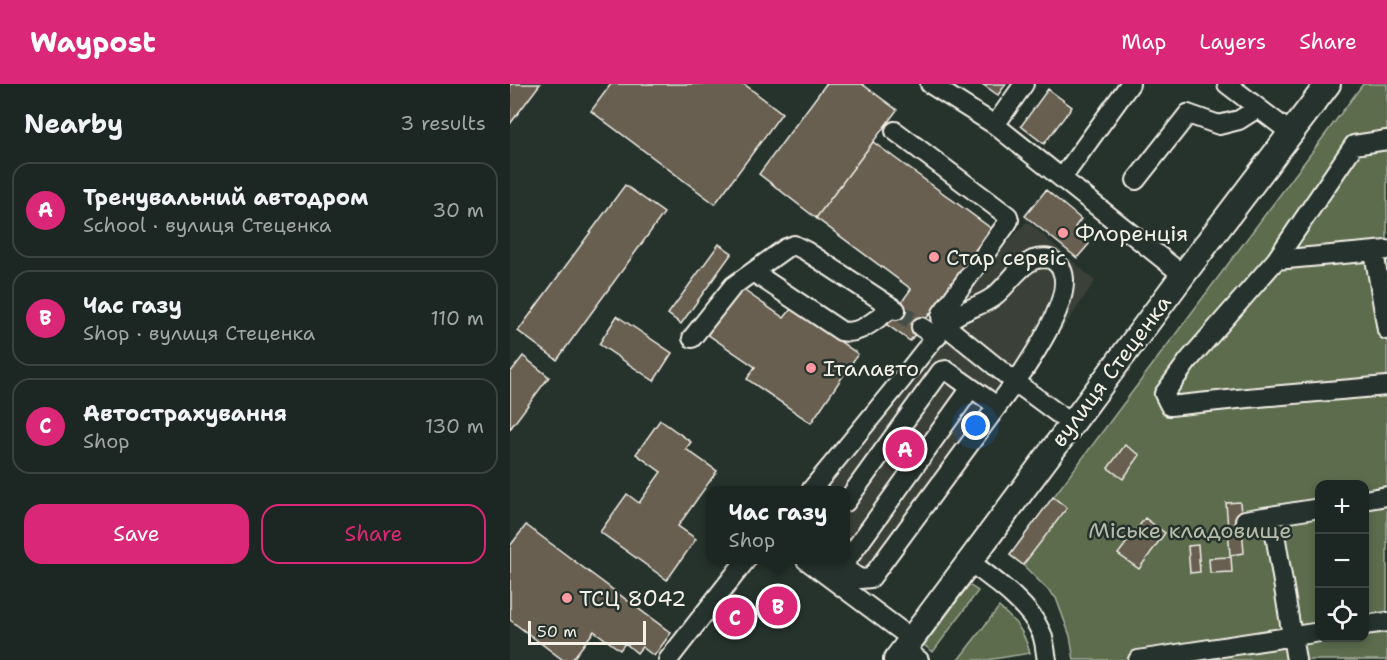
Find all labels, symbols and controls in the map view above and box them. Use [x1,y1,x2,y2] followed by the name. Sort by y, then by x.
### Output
[30,23,156,61] text: Waypost
[1121,28,1166,56] text: Map
[1199,28,1266,56] text: Layers
[1299,28,1357,56] text: Share
[24,106,123,141] text: Nearby
[400,110,486,136] text: 3 results
[83,183,368,212] text: Тренувальний автодром
[38,197,53,223] text: A
[432,197,484,223] text: 30 m
[83,212,332,238] text: School · вулиця Стеценка
[1075,219,1188,248] place label: Флоренція
[1056,226,1070,240] marker: Флоренція
[946,243,1066,272] place label: Стар сервіс
[927,250,941,264] marker: Стар сервіс
[1044,289,1178,453] street label: вулиця Стеценка
[83,291,182,320] text: Час газу
[39,305,52,331] text: B
[430,305,484,331] text: 110 m
[83,320,315,346] text: Shop · вулиця Стеценка
[823,354,919,383] place label: Італавто
[804,361,818,375] marker: Італавто
[83,399,287,428] text: Автострахування
[961,411,990,440] your location
[39,413,52,439] text: C
[425,413,484,439] text: 130 m
[886,426,924,472] pin: A
[83,428,130,454] text: Shop
[1315,480,1369,642] map controls
[1315,480,1369,534] button: +
[706,486,850,564] popup
[729,498,827,527] text: Час газу
[24,504,249,564] button: Save
[261,504,486,564] button: Share
[1088,516,1292,545] park label: Міське кладовище
[729,527,775,553] text: Shop
[1315,534,1369,588] button: −
[579,584,686,613] place label: ТСЦ 8042
[758,584,798,628] pin: B
[1315,588,1369,642] button: locate
[560,591,574,605] marker: ТСЦ 8042
[716,594,754,640] pin: C
[528,618,646,646] scale bar
[537,621,577,642] text: 50 m

